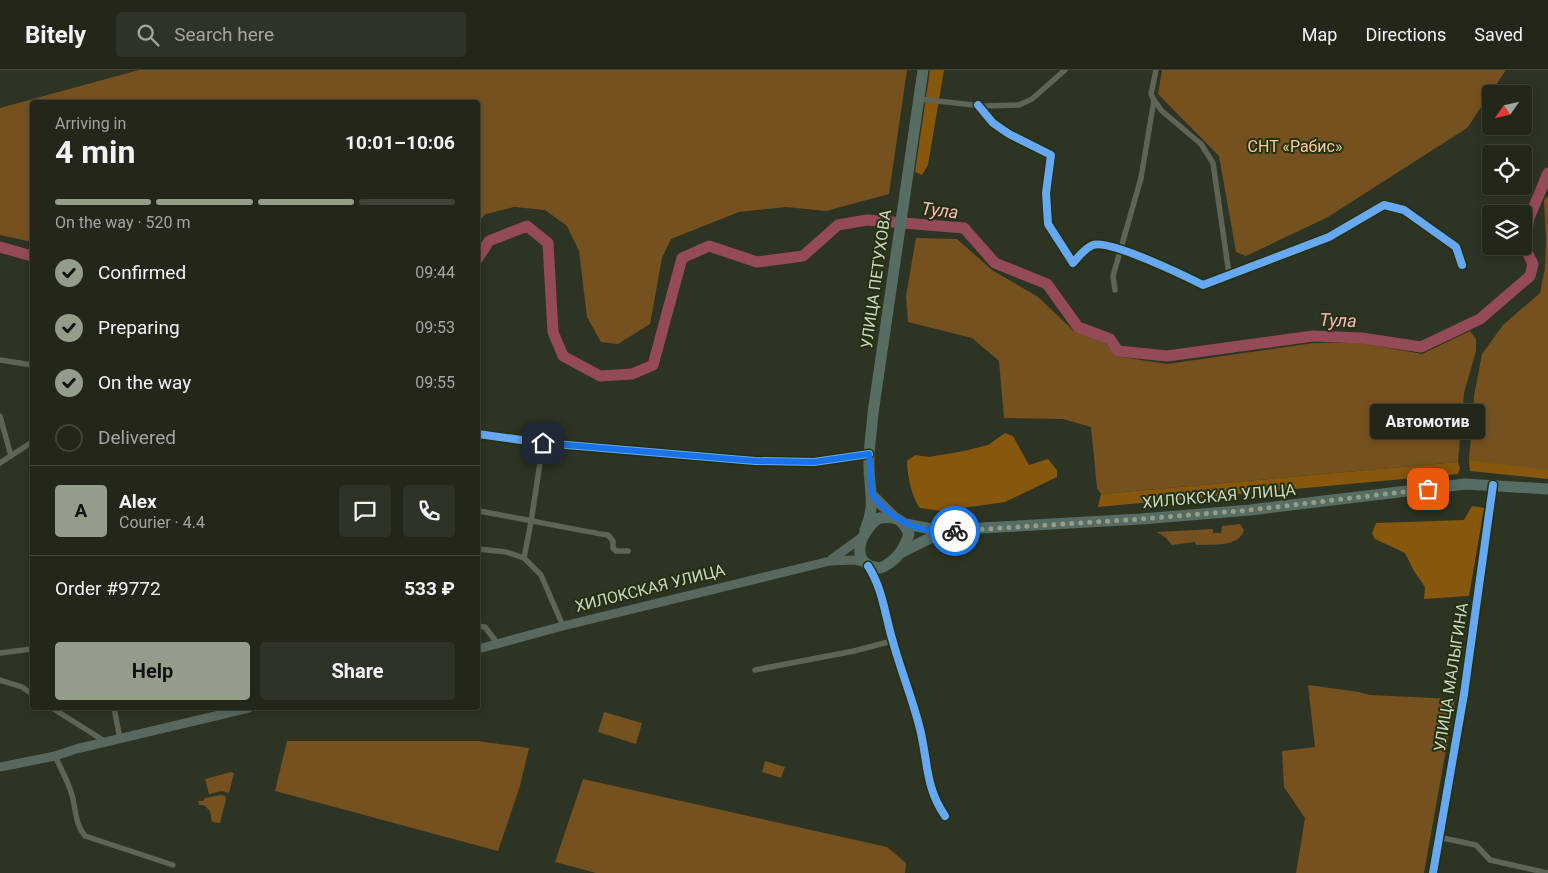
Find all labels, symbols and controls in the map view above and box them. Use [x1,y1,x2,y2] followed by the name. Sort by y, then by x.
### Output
[116,12,466,57] search box
[25,21,86,49] text: Bitely
[134,21,162,49] icon: search
[174,23,274,46] text: Search here
[1302,24,1337,45] text: Map
[1365,24,1446,45] text: Directions
[1474,24,1523,45] text: Saved
[1482,85,1532,135] north arrow
[1482,85,1532,255] map controls
[55,114,126,133] text: Arriving in
[345,131,455,154] text: 10:01–10:06
[55,133,135,171] text: 4 min
[1248,137,1342,156] park label: СНТ «Рабис»
[1482,145,1532,195] button: locate
[920,197,960,223] water label: Тула
[1482,205,1532,255] button: layers
[857,208,895,350] street label: УЛИЦА ПЕТУХОВА
[55,213,191,232] text: On the way · 520 m
[55,259,83,287] icon: check
[98,261,186,284] text: Confirmed
[415,263,455,282] text: 09:44
[1319,309,1357,331] water label: Тула
[55,314,83,342] icon: check
[98,316,180,339] text: Preparing
[415,318,455,337] text: 09:53
[55,369,83,397] icon: check
[98,371,191,394] text: On the way
[415,373,455,392] text: 09:55
[1370,404,1486,439] callout: Автомотив
[1386,412,1469,431] text: Автомотив
[522,422,564,464] pin
[98,426,176,449] text: Delivered
[529,429,557,457] icon: home
[1407,468,1449,510] pin
[1414,475,1442,503] icon: bag
[1142,480,1297,512] street label: ХИЛОКСКАЯ УЛИЦА
[339,485,391,537] button: chat
[403,485,455,537] button: phone
[119,490,157,513] text: Alex
[75,499,87,522] text: A
[930,506,980,556] courier
[119,513,205,532] text: Courier · 4.4
[941,517,969,545] icon: bike
[573,560,728,616] street label: ХИЛОКСКАЯ УЛИЦА
[55,577,161,600] text: Order #9772
[404,577,455,600] text: 533 ₽
[1430,600,1472,753] street label: УЛИЦА МАЛЫГИНА
[55,642,250,700] button: Help
[260,642,455,700] button: Share

